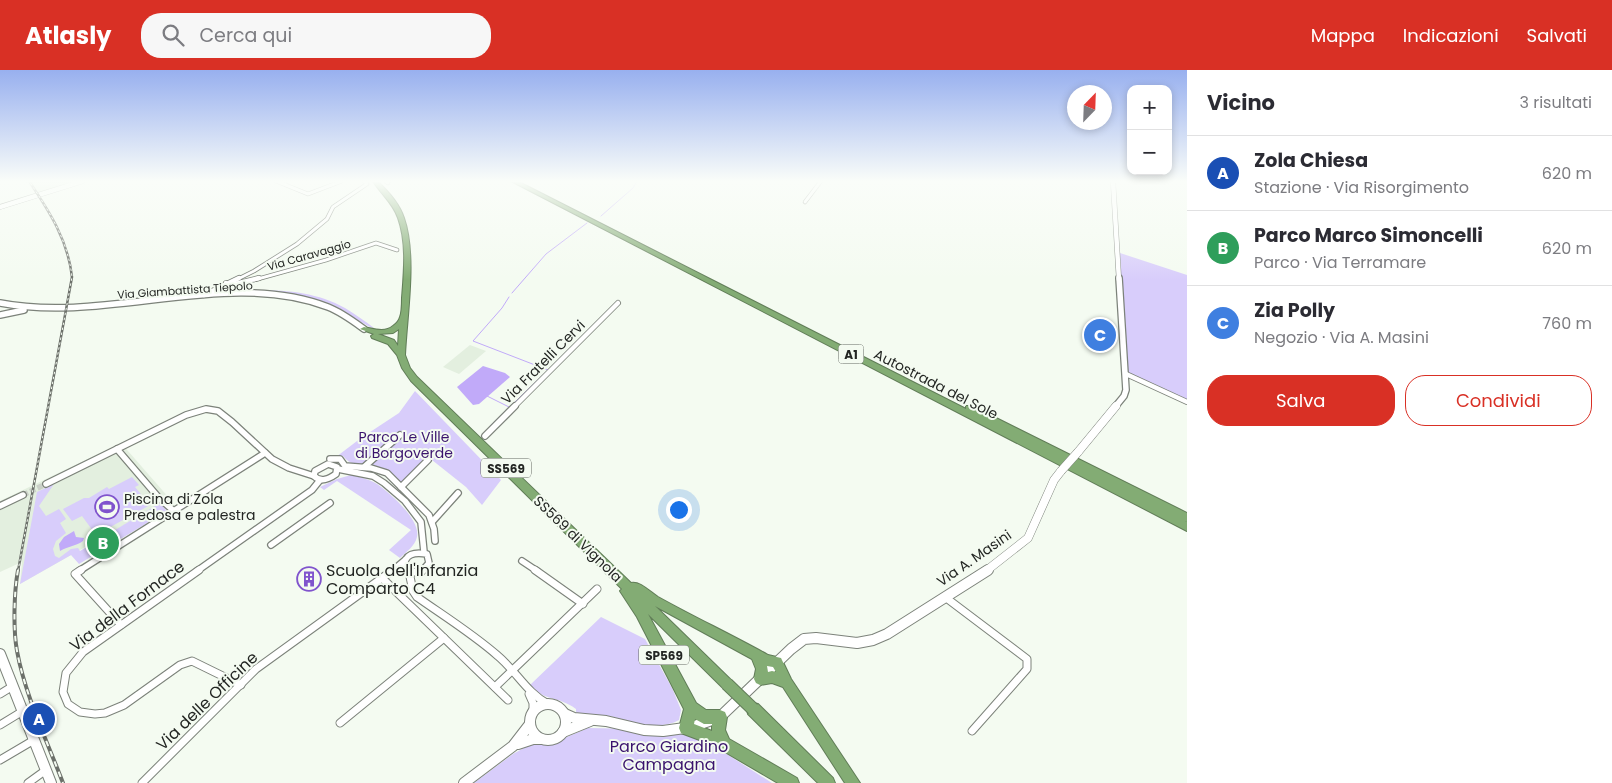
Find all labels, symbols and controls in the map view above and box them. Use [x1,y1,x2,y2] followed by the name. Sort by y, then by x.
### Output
[141,13,491,58] search box
[25,19,111,52] text: Atlasly
[159,21,187,49] icon: search
[199,22,292,49] text: Cerca qui
[1311,23,1375,48] text: Mappa
[1403,23,1499,48] text: Indicazioni
[1527,23,1587,48] text: Salvati
[1067,85,1112,130] north arrow
[1127,85,1172,175] map controls
[1127,85,1172,130] button: +
[1207,88,1275,117] text: Vicino
[1519,91,1592,114] text: 3 risultati
[1127,130,1172,175] button: −
[1254,147,1368,174] text: Zola Chiesa
[1217,162,1229,185] text: A
[1542,162,1592,185] text: 620 m
[1254,176,1469,199] text: Stazione · Via Risorgimento
[1254,222,1483,249] text: Parco Marco Simoncelli
[265,235,353,275] street label: Via Caravaggio
[1218,237,1228,260] text: B
[1542,237,1592,260] text: 620 m
[1254,251,1426,274] text: Parco · Via Terramare
[117,277,253,303] street label: Via Giambattista Tiepolo
[1254,297,1335,324] text: Zia Polly
[1217,312,1229,335] text: C
[1542,312,1592,335] text: 760 m
[496,315,590,409] street label: Via Fratelli Cervi
[1084,316,1116,354] pin: C
[1254,326,1429,349] text: Negozio · Via A. Masini
[838,344,864,364] road number: A1
[870,344,1002,424] street label: Autostrada del Sole
[1207,375,1395,426] button: Salva
[1405,375,1592,426] button: Condividi
[355,427,453,463] park label: Parco Le Ville di Borgoverde
[481,458,531,478] road number: SS569
[124,489,256,525] place label: Piscina di Zola Predosa e palestra
[529,491,627,587] street label: SS569 di Vignola
[94,494,120,520] sports icon: Piscina di Zola Predosa e palestra
[666,497,692,523] your location
[87,524,119,562] pin: B
[933,525,1015,591] street label: Via A. Masini
[65,555,189,657] street label: Via della Fornace
[326,559,478,600] place label: Scuola dell'Infanzia Comparto C4
[296,566,322,592] building icon: Scuola dell'Infanzia Comparto C4
[151,646,263,756] street label: Via delle Officine
[639,646,689,664] road number: SP569
[23,700,55,738] pin: A
[610,735,728,776] park label: Parco Giardino Campagna

